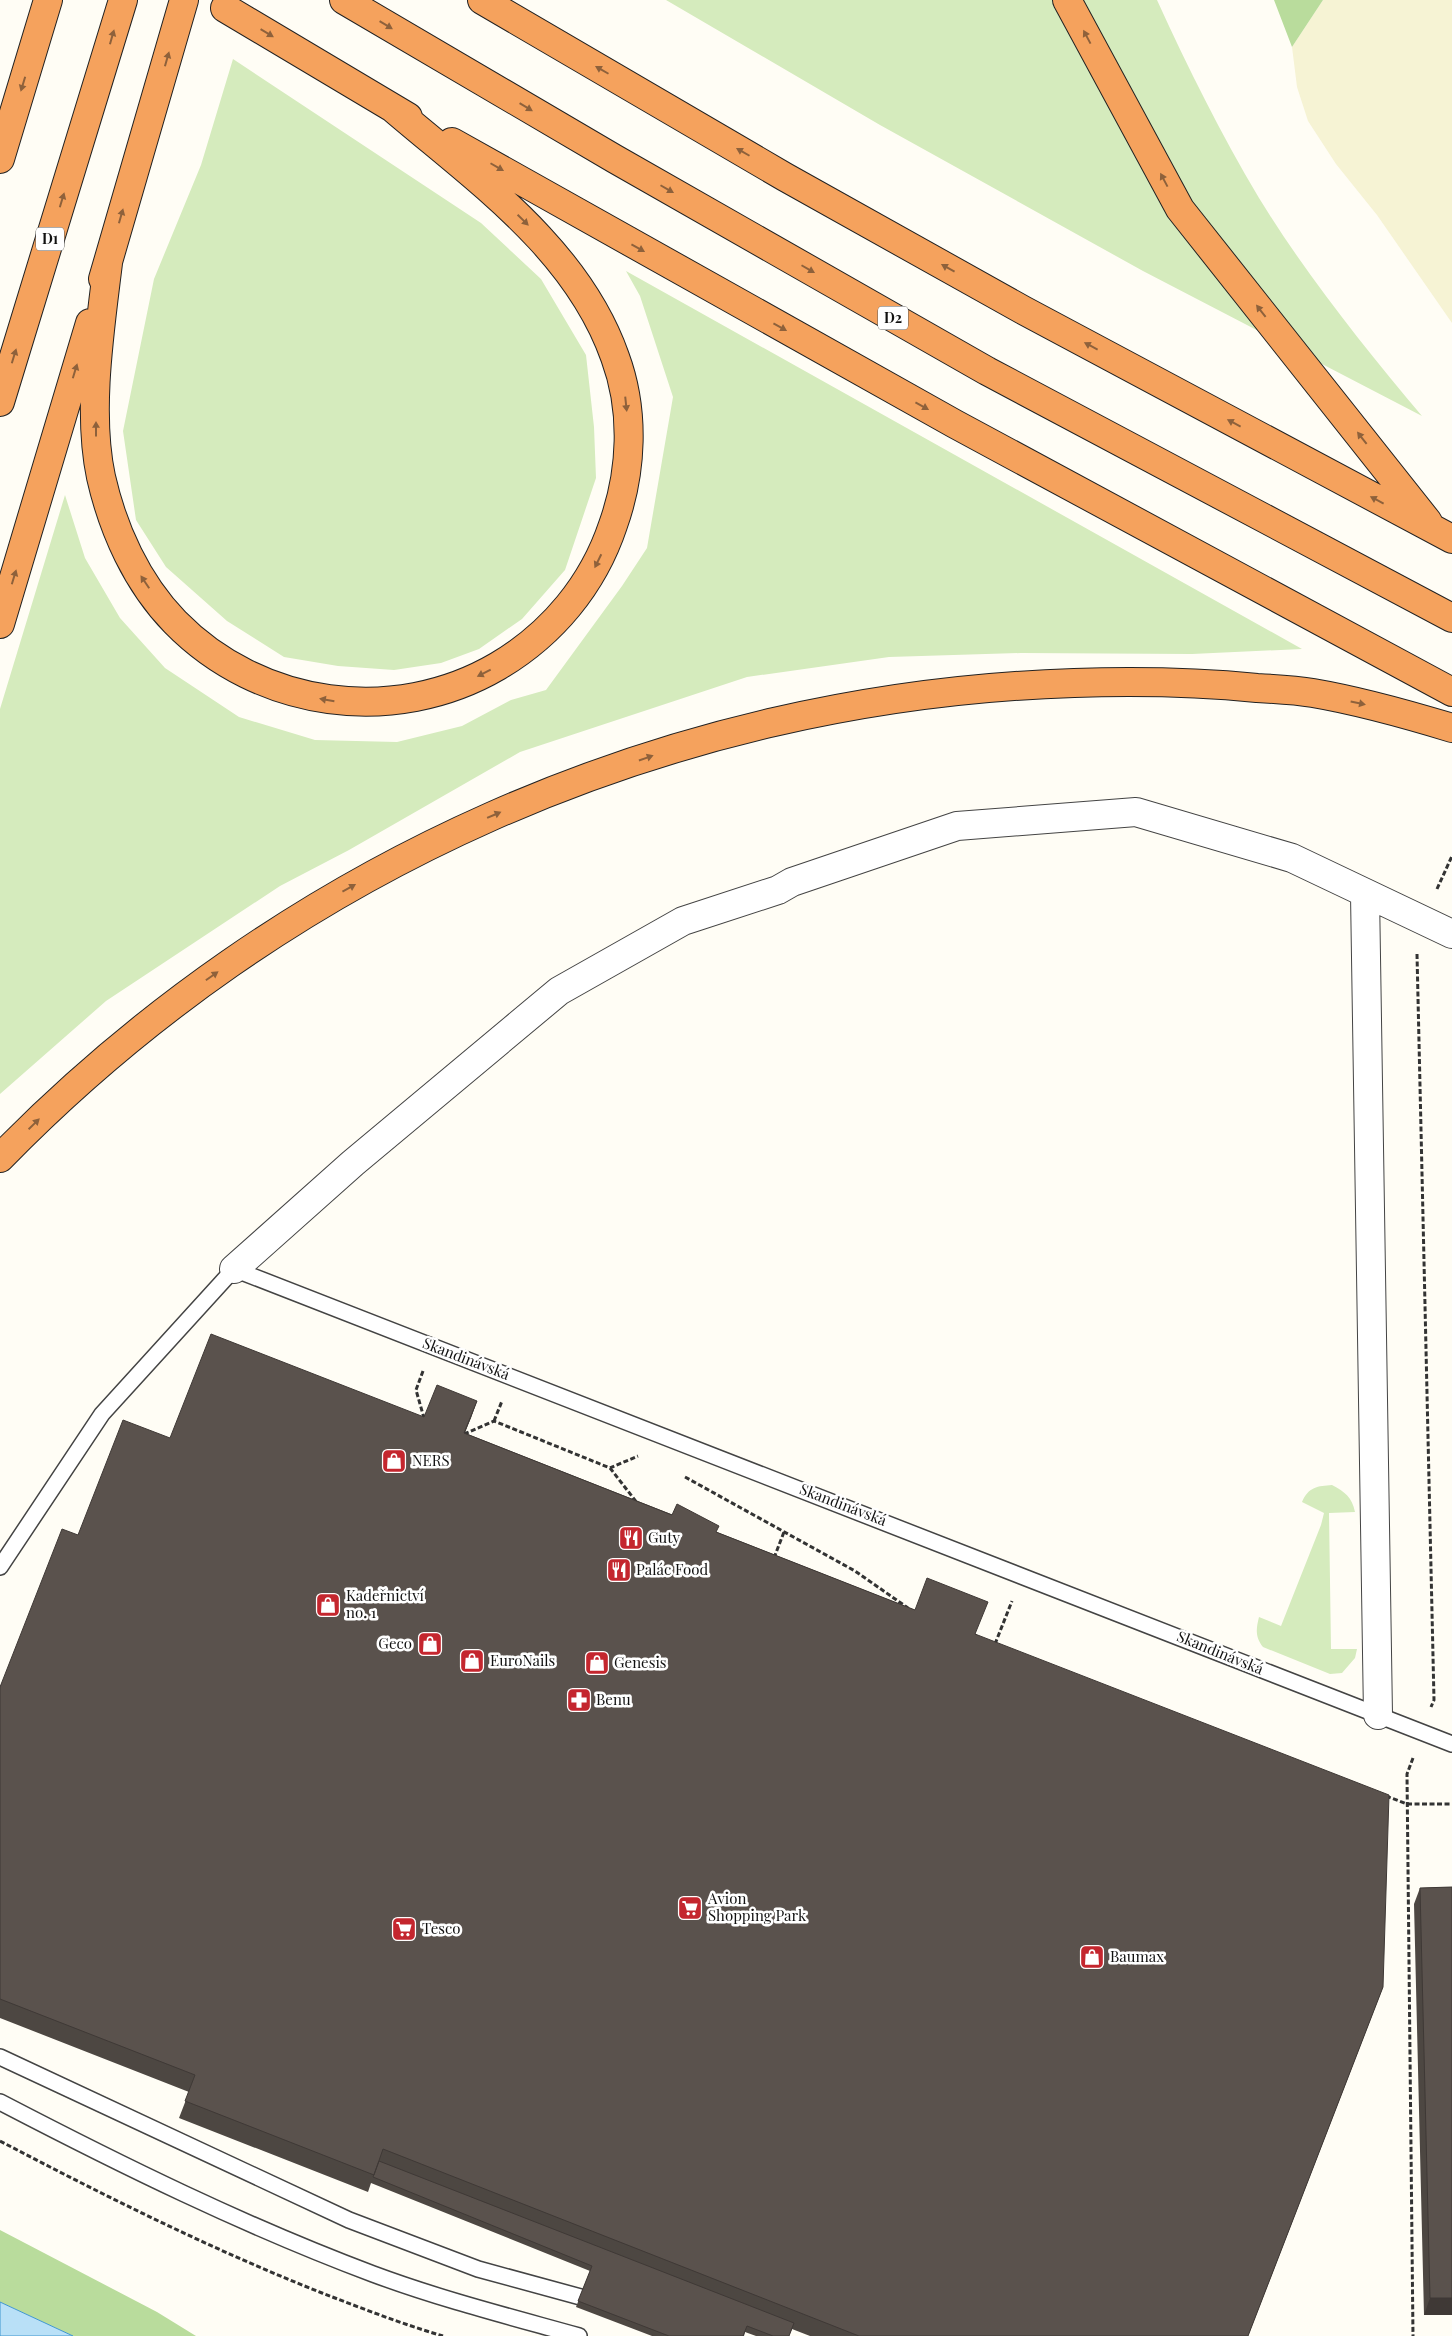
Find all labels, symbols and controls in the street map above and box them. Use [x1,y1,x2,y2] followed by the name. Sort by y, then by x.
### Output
[380,20,393,29] one-way arrow
[260,28,274,37] one-way arrow
[108,30,116,45] one-way arrow
[1083,31,1092,44] one-way arrow
[163,52,171,67] one-way arrow
[596,66,609,75] one-way arrow
[19,77,27,92] one-way arrow
[520,103,533,112] one-way arrow
[736,148,749,157] one-way arrow
[490,163,503,172] one-way arrow
[1160,174,1169,187] one-way arrow
[659,185,674,193] one-way arrow
[59,193,67,208] one-way arrow
[118,208,126,223] one-way arrow
[517,214,529,226] one-way arrow
[36,228,64,250] road number: D1
[632,243,645,252] one-way arrow
[941,264,956,272] one-way arrow
[801,265,815,274] one-way arrow
[1255,305,1266,318] one-way arrow
[878,306,908,330] road number: D2
[774,322,787,331] one-way arrow
[1083,342,1098,350] one-way arrow
[11,348,19,363] one-way arrow
[72,363,80,378] one-way arrow
[622,396,630,412] one-way arrow
[915,402,929,410] one-way arrow
[1227,419,1241,427] one-way arrow
[92,421,100,437] one-way arrow
[1356,432,1367,445] one-way arrow
[1370,496,1384,504] one-way arrow
[594,554,602,568] one-way arrow
[10,569,18,584] one-way arrow
[140,576,150,589] one-way arrow
[477,669,492,677] one-way arrow
[319,695,335,703] one-way arrow
[1350,699,1366,707] one-way arrow
[638,754,653,761] one-way arrow
[487,811,501,819] one-way arrow
[341,884,356,892] one-way arrow
[205,971,219,981] one-way arrow
[28,1118,40,1130] one-way arrow
[420,1332,513,1384] street label: Skandinávská
[381,1448,407,1474] shop icon: NERS
[412,1450,450,1470] place label: NERS
[797,1478,890,1530] street label: Skandinávská
[618,1525,644,1551] restaurant icon: Guty
[648,1527,681,1547] place label: Guty
[606,1557,632,1583] restaurant icon: Palác Food
[636,1559,709,1579] place label: Palác Food
[346,1585,425,1622] place label: Kadeřnictví no. 1
[315,1592,341,1618] shop icon: Kadeřnictví no. 1
[1174,1626,1267,1679] street label: Skandinávská
[417,1631,443,1657] shop icon: Geco
[378,1633,412,1653] place label: Geco
[459,1648,485,1674] shop icon: EuroNails
[490,1650,555,1670] place label: EuroNails
[584,1650,610,1676] shop icon: Genesis
[614,1652,667,1672] place label: Genesis
[566,1687,592,1713] pharmacy icon: Benu
[596,1689,631,1709] place label: Benu
[707,1888,807,1925] place label: Avion Shopping Park
[677,1895,703,1921] supermarket icon: Avion Shopping Park
[391,1916,417,1942] supermarket icon: Tesco
[422,1918,460,1938] place label: Tesco
[1079,1944,1105,1970] shop icon: Baumax
[1110,1946,1164,1966] place label: Baumax

